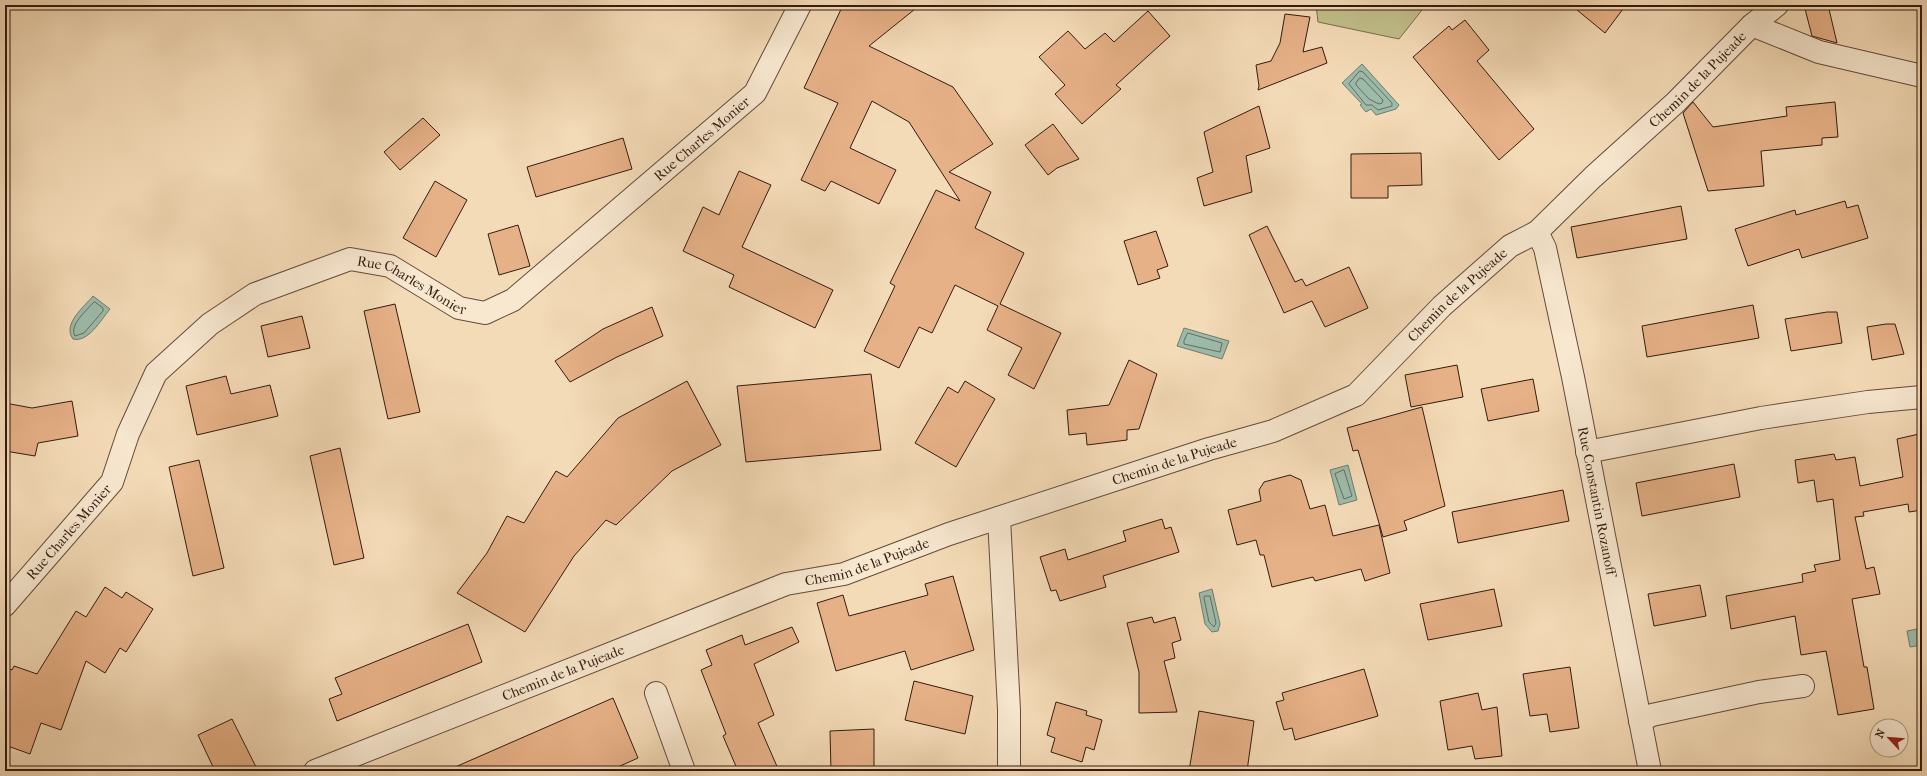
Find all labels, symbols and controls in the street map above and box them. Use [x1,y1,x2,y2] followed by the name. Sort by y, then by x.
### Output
[1645,27,1750,131] street label: Chemin de la Pujeade
[650,93,753,184] street label: Rue Charles Monier
[1404,244,1510,345] street label: Chemin de la Pujeade
[356,252,468,318] street label: Rue Charles Monier
[1574,425,1621,580] street label: Rue Constantin Rozanoff
[1110,433,1239,489] street label: Chemin de la Pujeade
[23,481,115,583] street label: Rue Charles Monier
[804,534,932,589] street label: Chemin de la Pujeade
[500,641,627,704] street label: Chemin de la Pujeade
[1869,718,1909,758] north arrow
[1873,727,1888,740] text: N

